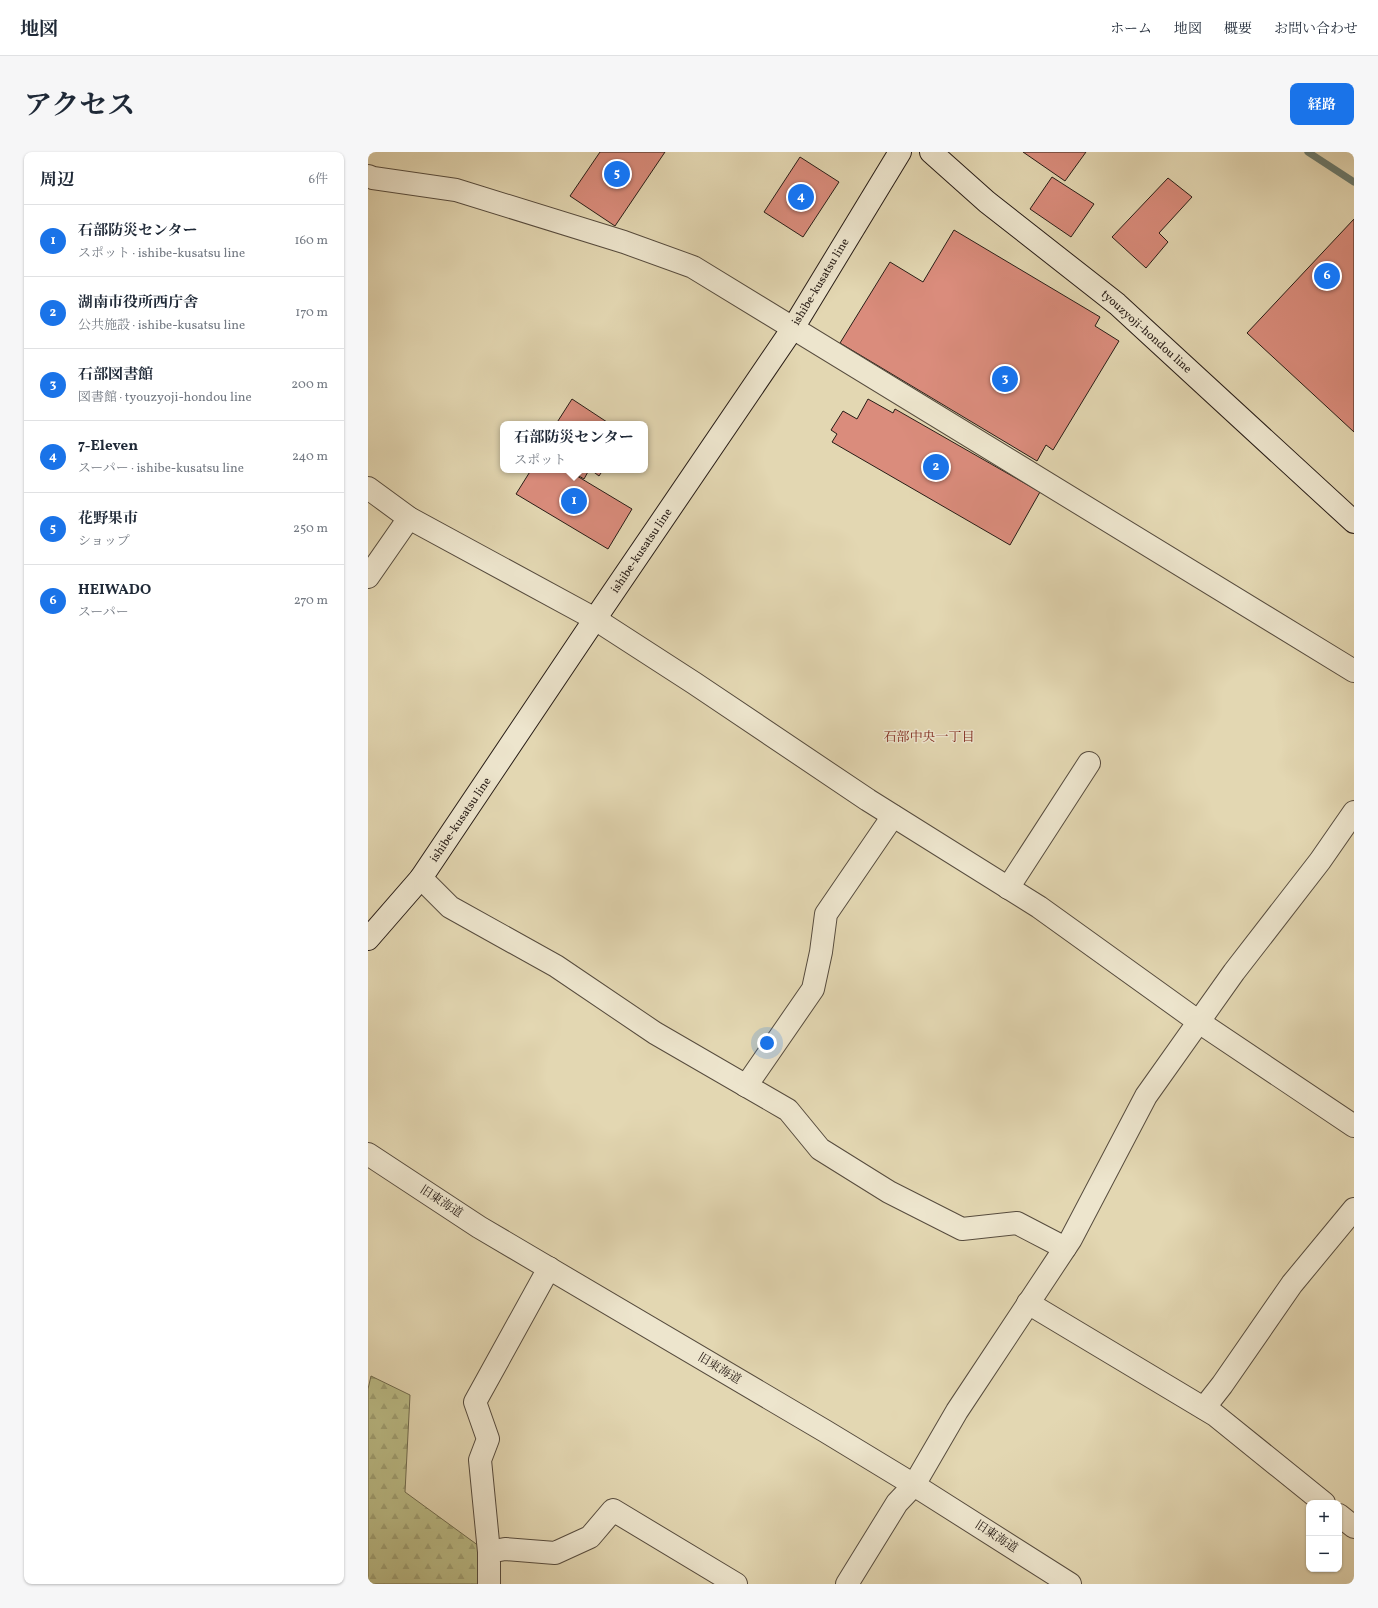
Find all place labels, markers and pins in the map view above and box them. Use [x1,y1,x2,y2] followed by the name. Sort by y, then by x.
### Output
[604,159,630,189] pin: 5
[788,182,814,212] pin: 4
[1314,261,1340,291] pin: 6
[992,364,1018,394] pin: 3
[923,452,949,482] pin: 2
[561,486,587,516] pin: 1

